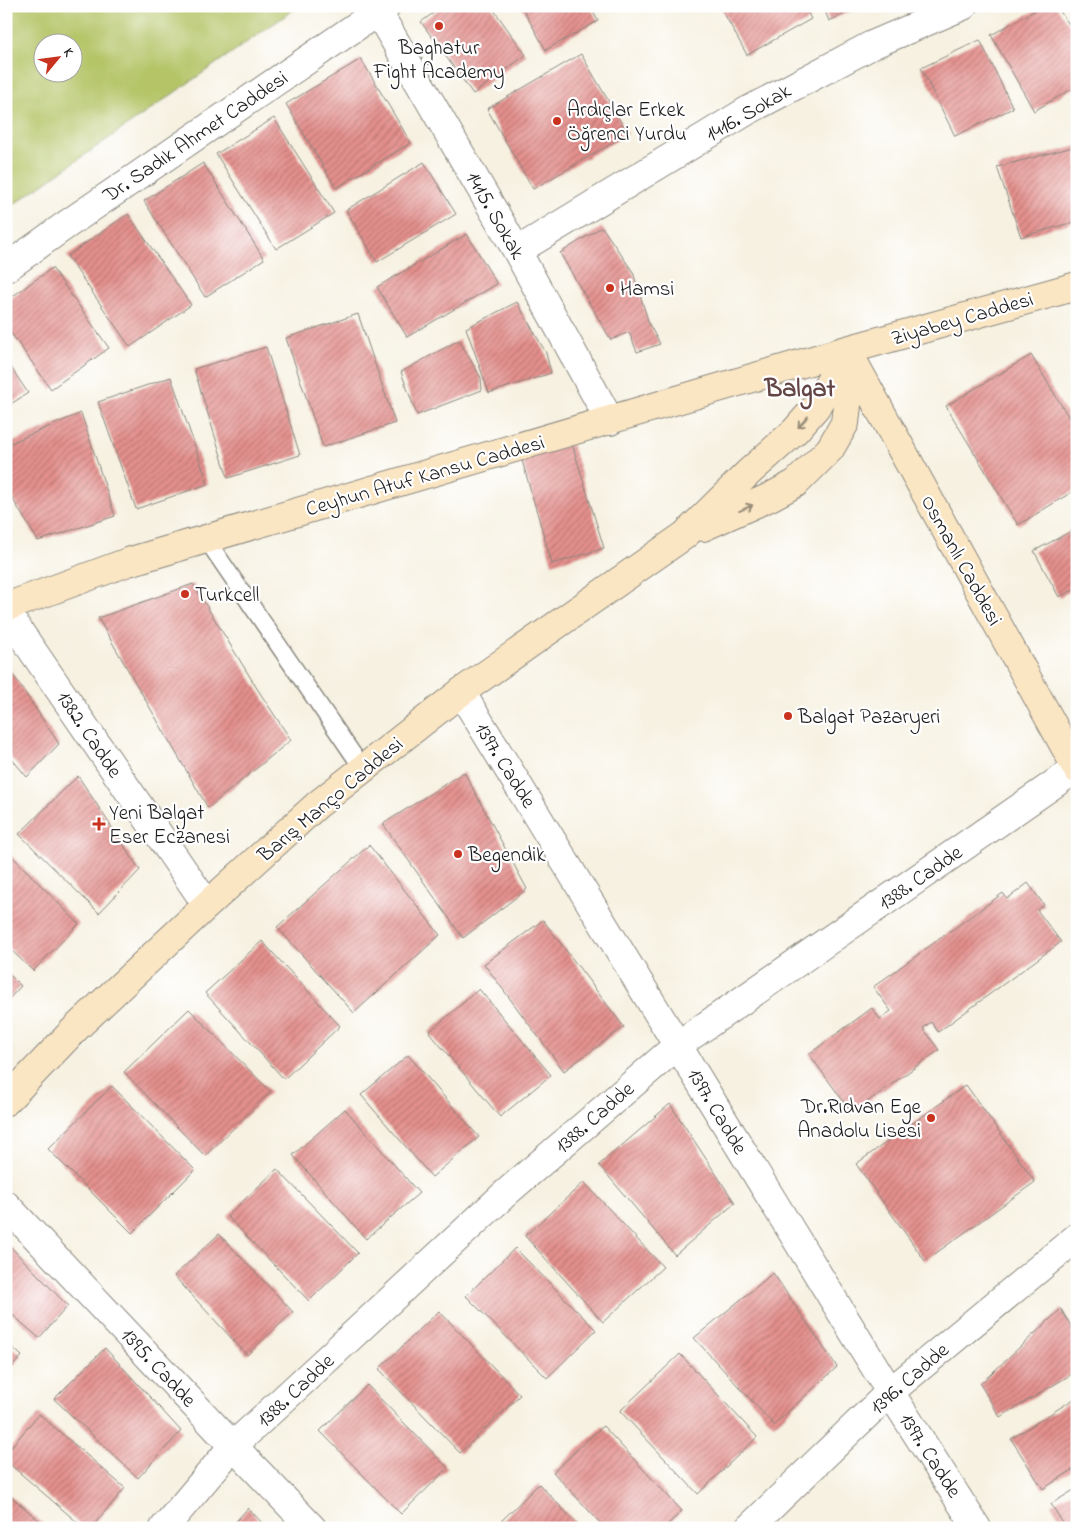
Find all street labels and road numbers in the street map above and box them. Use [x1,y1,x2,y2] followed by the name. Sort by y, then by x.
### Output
[97,64,295,211] street label: Dr. Sadık Ahmet Caddesi
[701,77,798,150] street label: 1416. Sokak
[457,166,532,266] street label: 1415. Sokak
[888,285,1038,356] street label: Ziyabey Caddesi
[303,428,549,527] street label: Ceyhun Atuf Kansu Caddesi
[912,490,1009,632] street label: Osmanlı Caddesi
[48,686,129,785] street label: 1382. Cadde
[466,718,543,815] street label: 1397. Cadde
[251,731,411,871] street label: Barış Manço Caddesi
[873,838,970,919] street label: 1388. Cadde
[679,1063,754,1161] street label: 1397. Cadde
[549,1075,642,1161] street label: 1388. Cadde
[113,1322,203,1415] street label: 1395. Cadde
[864,1336,957,1422] street label: 1396. Cadde
[251,1347,342,1435] street label: 1388. Cadde
[891,1408,968,1505] street label: 1397. Cadde

